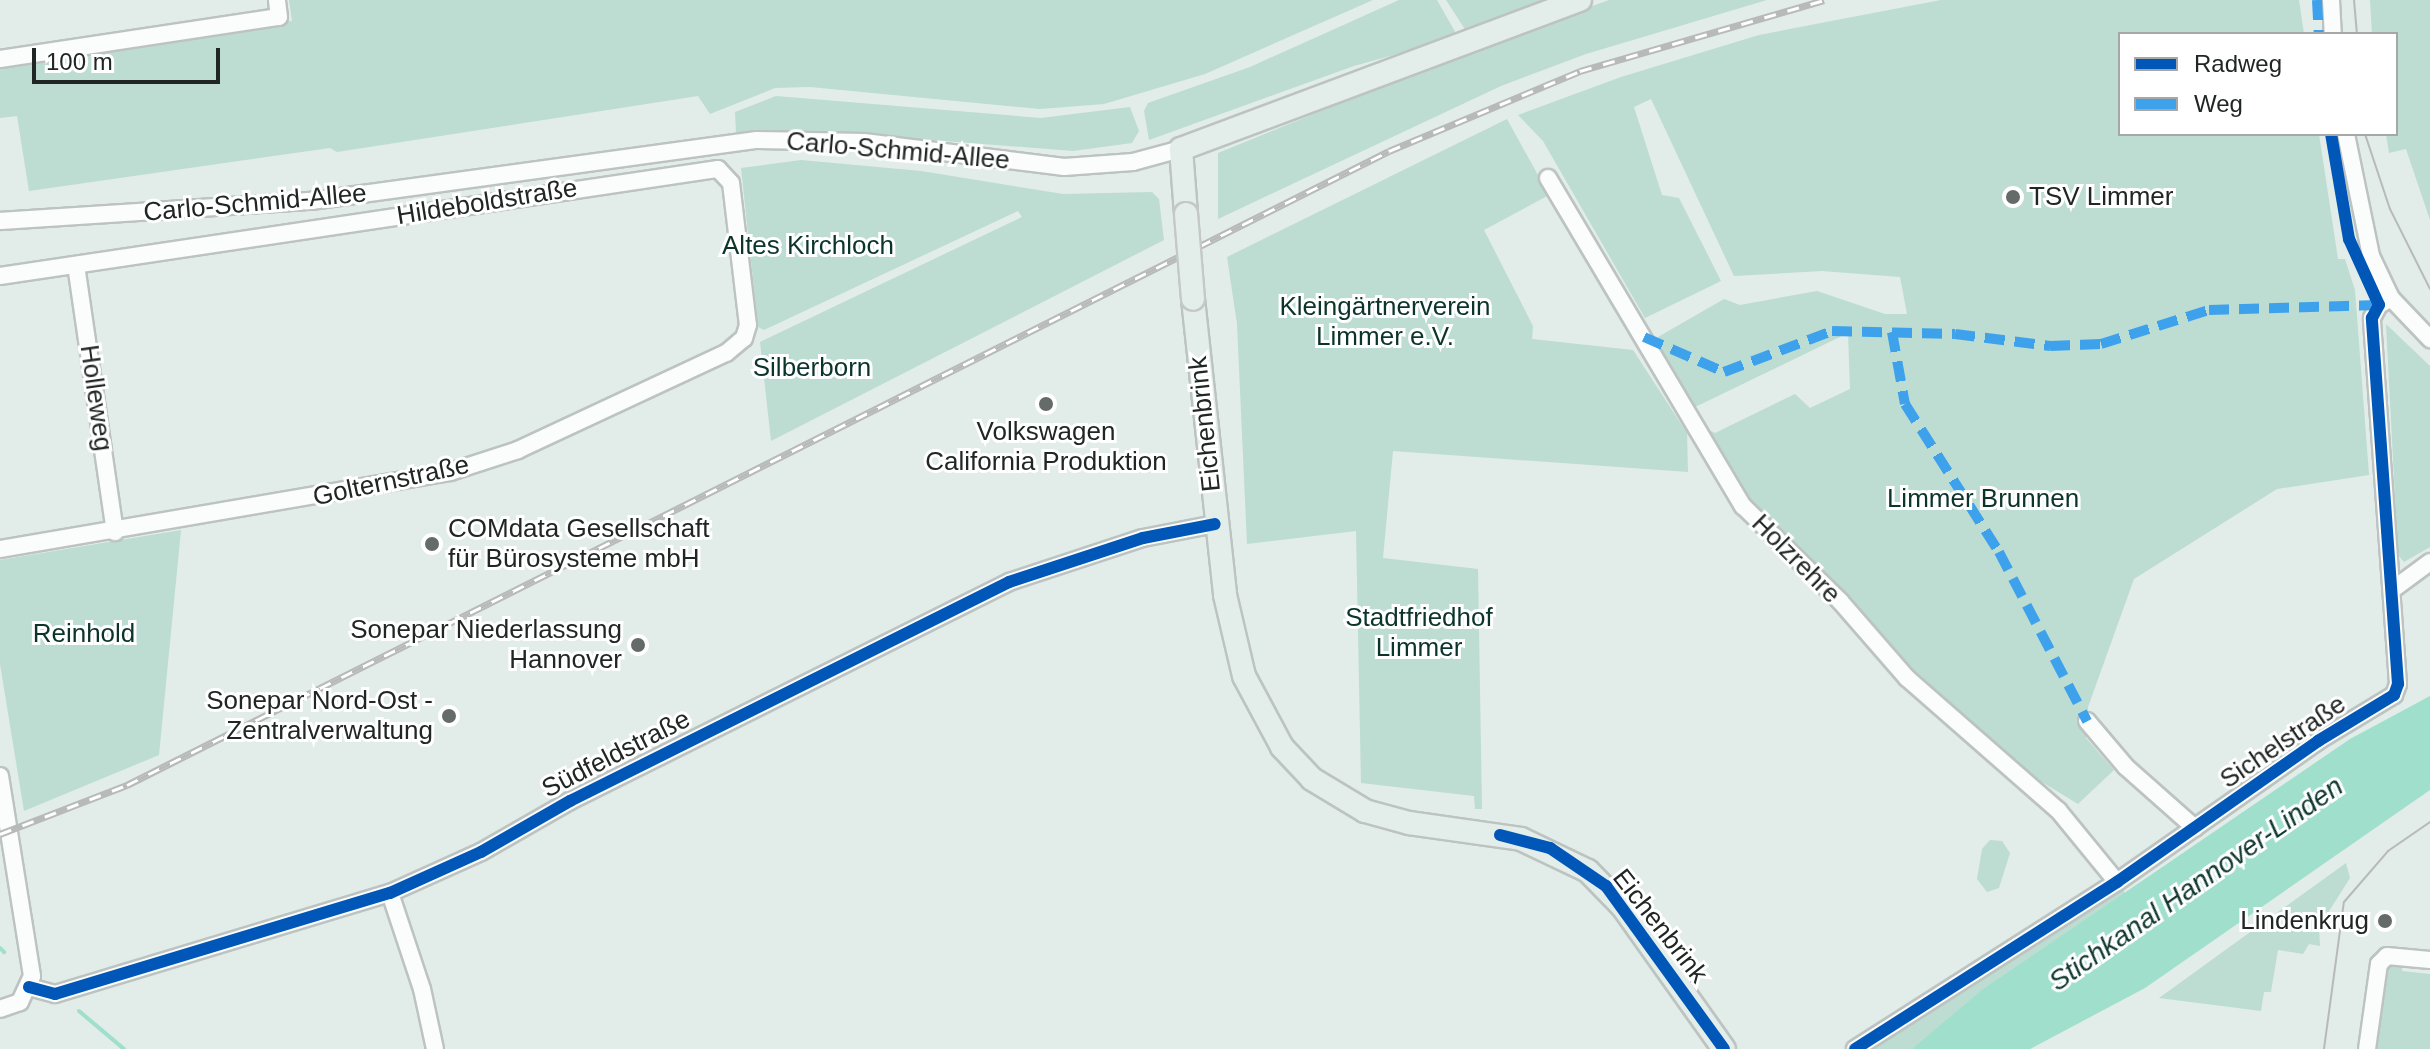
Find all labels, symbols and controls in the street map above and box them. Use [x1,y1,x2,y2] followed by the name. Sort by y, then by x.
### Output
[36,32,224,82] scale bar
[2118,32,2398,136] legend
[46,48,113,75] text: 100 m
[2194,50,2282,77] text: Radweg
[2194,90,2243,117] text: Weg
[785,126,1011,176] street label: Carlo-Schmid-Allee
[395,172,579,232] street label: Hildeboldstraße
[142,178,368,228] street label: Carlo-Schmid-Allee
[2029,181,2173,213] place label: TSV Limmer
[2004,188,2022,206] marker: TSV Limmer
[722,230,894,262] park label: Altes Kirchloch
[1279,291,1491,352] park label: Kleingärtnerverein Limmer e.V.
[73,343,119,453] street label: Holleweg
[753,352,871,384] park label: Silberborn
[1182,355,1228,493] street label: Eichenbrink
[1037,395,1055,413] marker: Volkswagen California Produktion
[925,416,1167,478] place label: Volkswagen California Produktion
[310,449,472,513] street label: Golternstraße
[1887,483,2079,515] park label: Limmer Brunnen
[1745,508,1847,610] street label: Holzrehre
[448,513,710,574] place label: COMdata Gesellschaft für Bürosysteme mbH
[423,535,441,553] marker: COMdata Gesellschaft für Bürosysteme mbH
[1345,602,1493,664] park label: Stadtfriedhof Limmer
[350,614,622,676] place label: Sonepar Niederlassung Hannover
[33,618,135,650] park label: Reinhold
[629,636,647,654] marker: Sonepar Niederlassung Hannover
[206,685,433,746] place label: Sonepar Nord-Ost - Zentralverwaltung
[2214,689,2352,795] street label: Sichelstraße
[537,703,695,805] street label: Südfeldstraße
[440,707,458,725] marker: Sonepar Nord-Ost - Zentralverwaltung
[2042,769,2350,999] water label: Stichkanal Hannover-Linden
[1606,863,1714,989] street label: Eichenbrink
[2240,905,2369,937] place label: Lindenkrug
[2376,912,2394,930] marker: Lindenkrug

